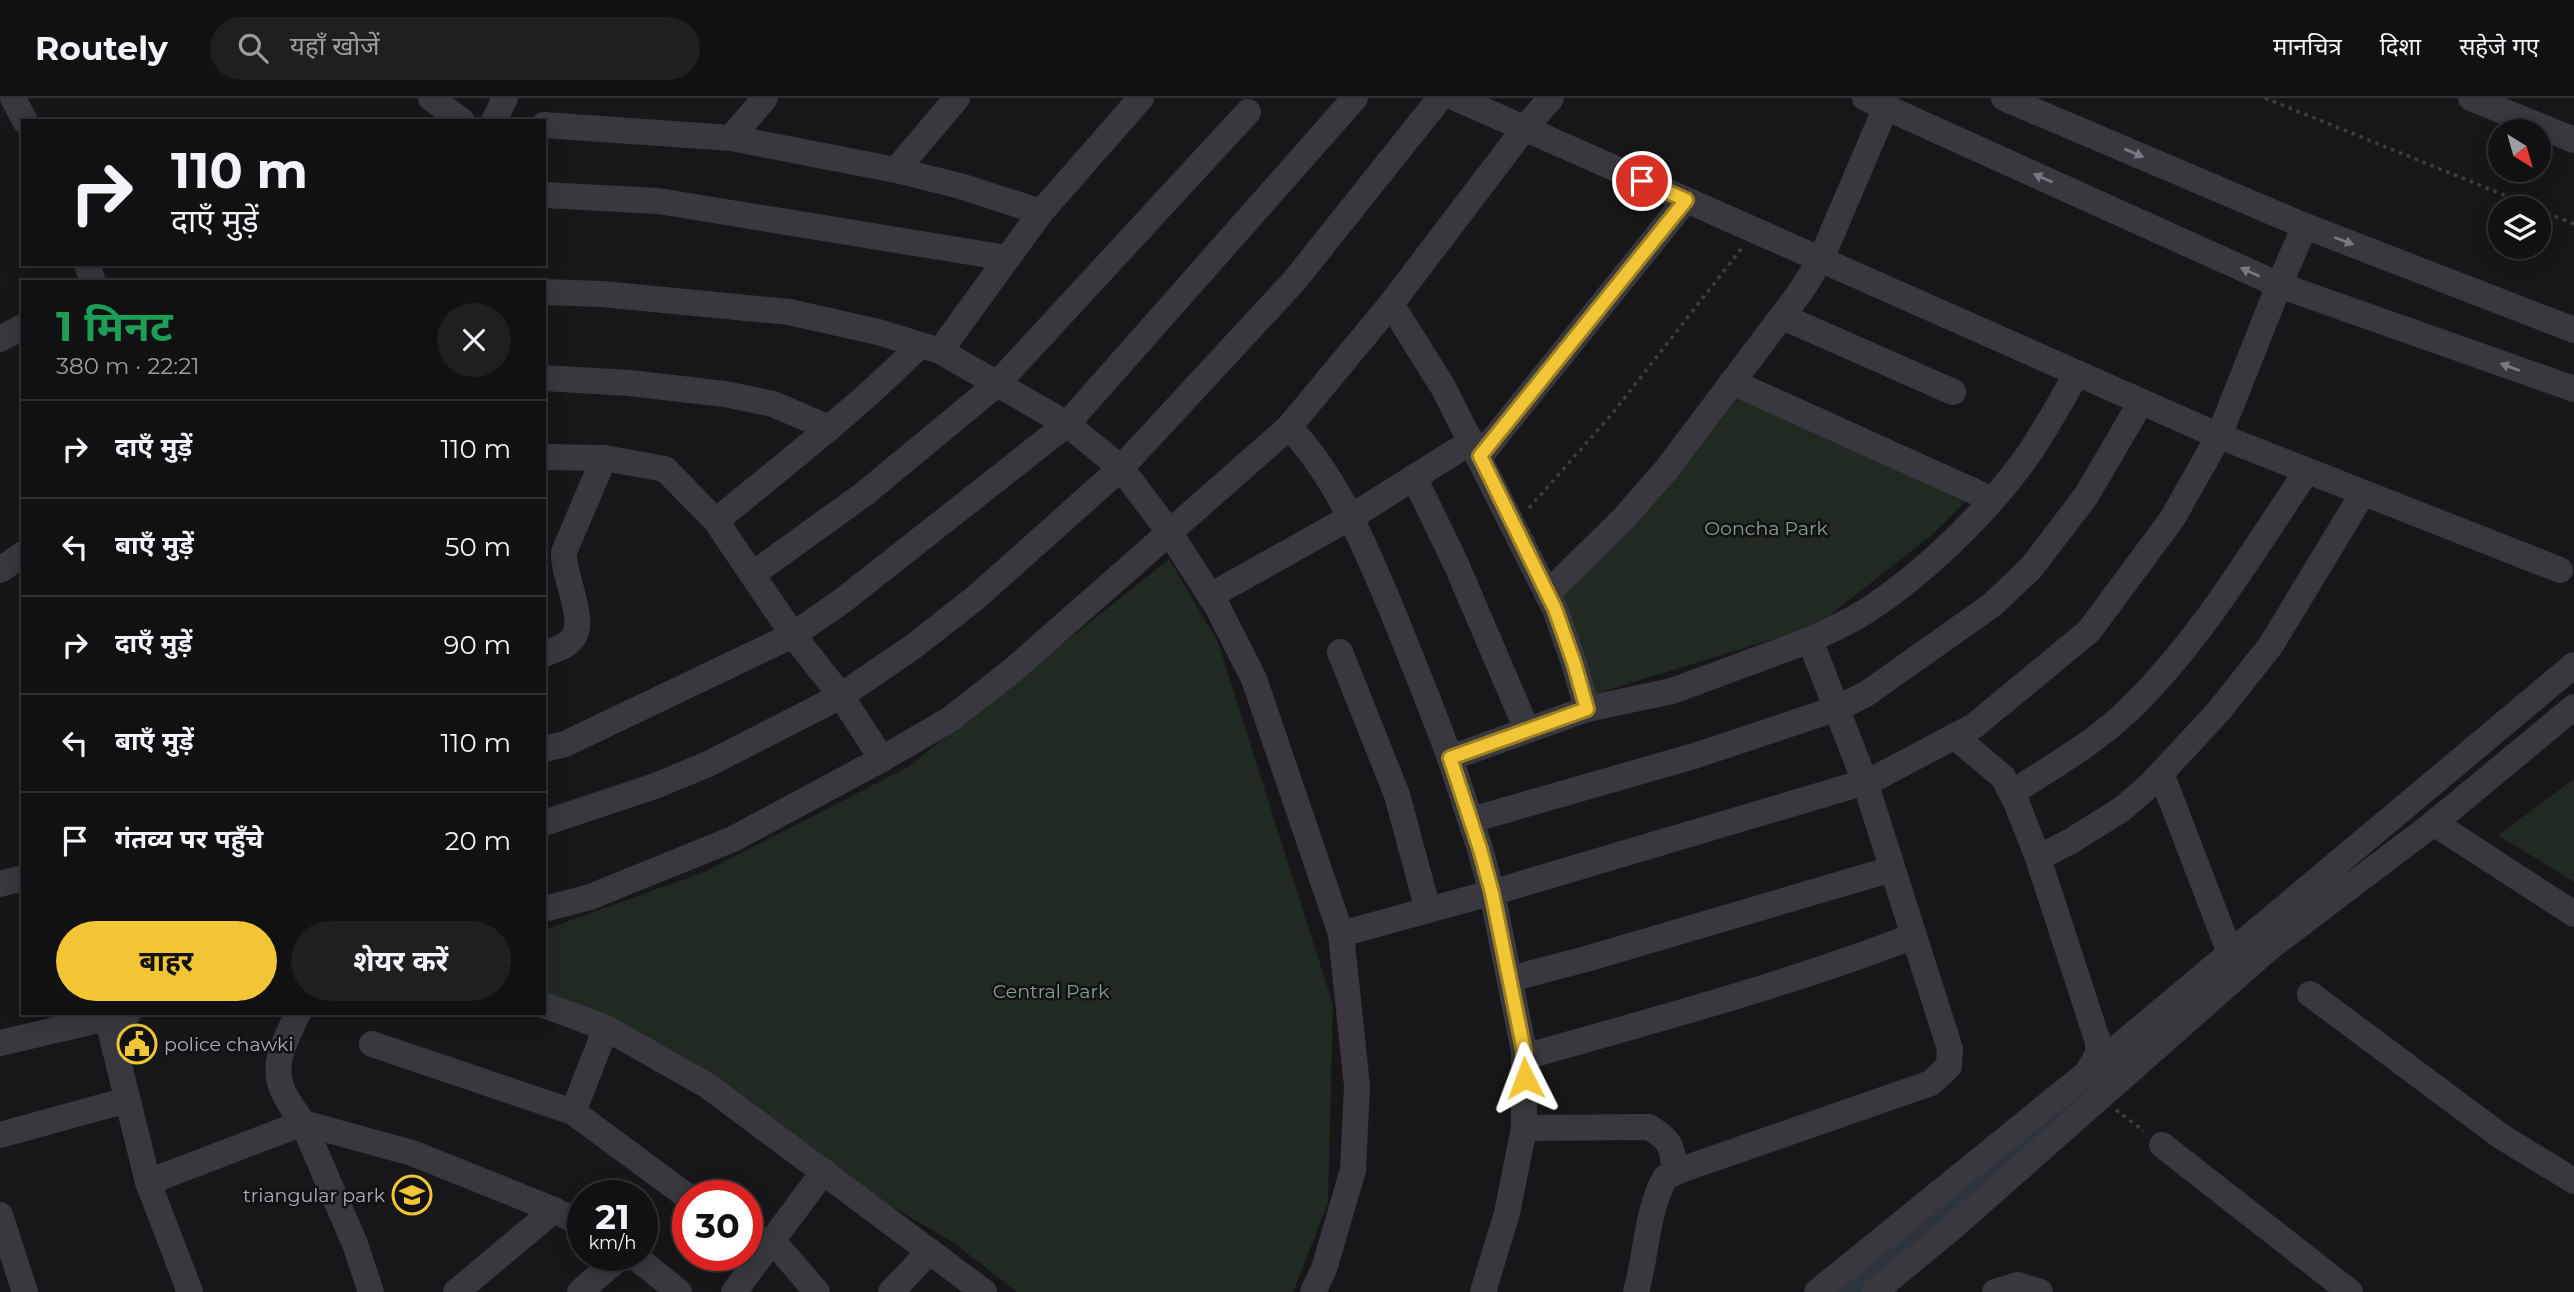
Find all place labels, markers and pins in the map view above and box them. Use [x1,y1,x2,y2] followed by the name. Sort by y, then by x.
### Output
[1612,151,1672,211] pin
[116,1023,158,1065] public building icon: police chawki
[164,1033,294,1056] place label: police chawki
[391,1174,433,1216] school or university icon: triangular park
[243,1184,386,1207] place label: triangular park

